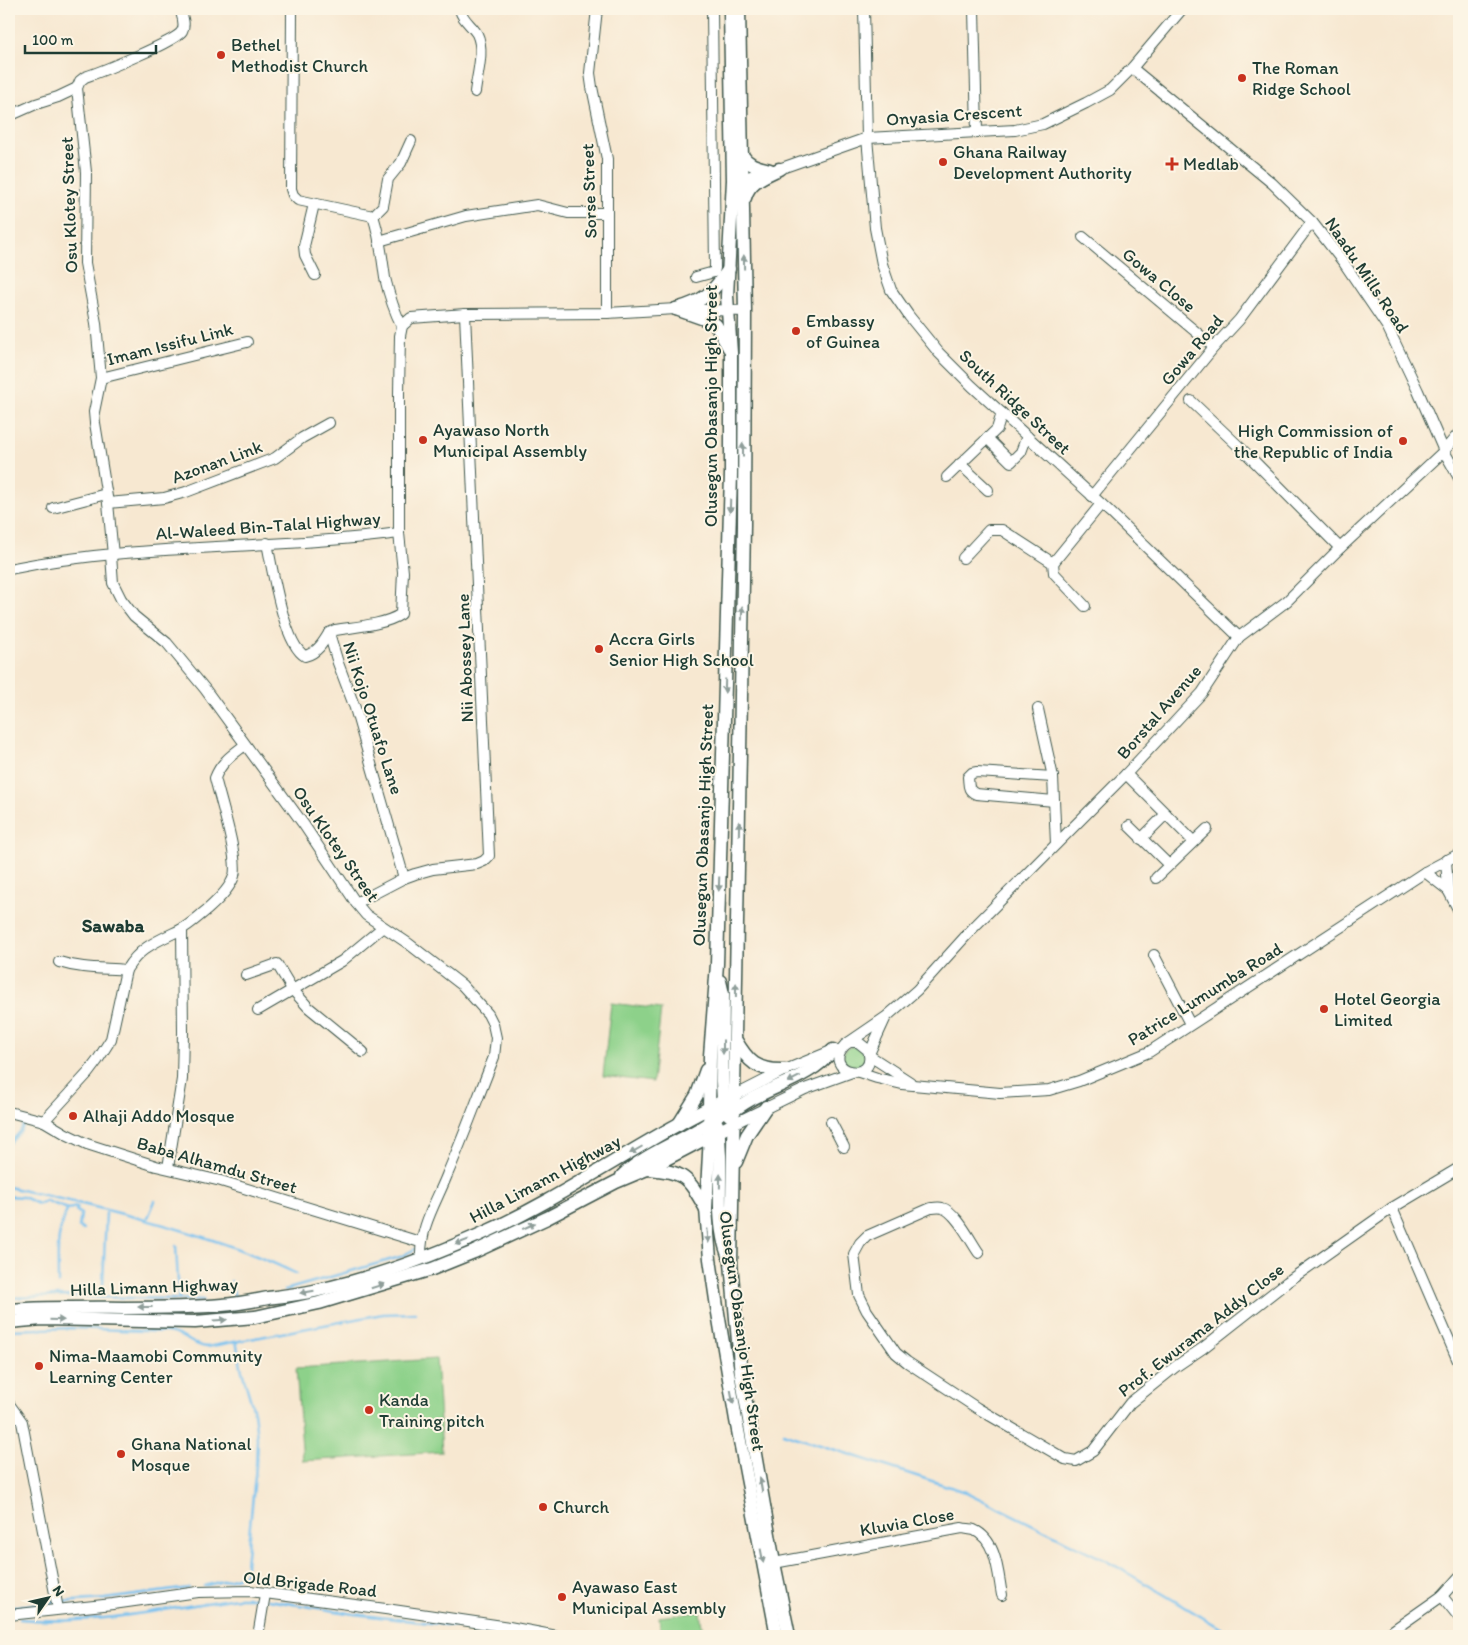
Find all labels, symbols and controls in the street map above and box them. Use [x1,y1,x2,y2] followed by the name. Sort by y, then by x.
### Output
[25,22,156,54] scale bar
[32,31,74,49] text: 100 m
[231,34,368,77] place label: Bethel Methodist Church
[215,49,227,61] marker: Bethel Methodist Church
[1252,57,1351,100] place label: The Roman Ridge School
[1236,72,1248,84] marker: The Roman Ridge School
[885,99,1023,131] street label: Onyasia Crescent
[56,136,82,274] street label: Osu Klotey Street
[953,141,1132,184] place label: Ghana Railway Development Authority
[576,143,602,239] street label: Sorse Street
[1183,153,1239,175] place label: Medlab
[937,156,949,168] marker: Ghana Railway Development Authority
[1165,157,1179,171] marker: Medlab
[1320,213,1414,337] street label: Naadu Mills Road
[1118,243,1200,317] street label: Gowa Close
[739,254,747,270] one-way arrow
[700,284,722,527] street label: Olusegun Obasanjo High Street
[806,310,880,353] place label: Embassy of Guinea
[1156,310,1228,390] street label: Gowa Road
[105,318,236,370] street label: Imam Issifu Link
[790,325,802,337] marker: Embassy of Guinea
[955,345,1076,459] street label: South Ridge Street
[433,419,587,462] place label: Ayawaso North Municipal Assembly
[1234,420,1394,463] place label: High Commission of the Republic of India
[417,434,429,446] marker: Ayawaso North Municipal Assembly
[169,435,265,489] street label: Azonan Link
[1397,435,1409,447] marker: High Commission of the Republic of India
[739,442,747,458] one-way arrow
[725,499,733,515] one-way arrow
[155,507,382,545] street label: Al-Waleed Bin-Talal Highway
[452,593,478,723] street label: Nii Abossey Lane
[738,605,746,621] one-way arrow
[609,628,754,671] place label: Accra Girls Senior High School
[338,639,408,797] street label: Nii Kojo Otuafo Lane
[593,643,605,655] marker: Accra Girls Senior High School
[1112,660,1206,764] street label: Borstal Avenue
[720,679,728,695] one-way arrow
[688,703,718,947] street label: Olusegun Obasanjo High Street
[288,782,384,906] street label: Osu Klotey Street
[735,820,743,836] one-way arrow
[715,876,723,892] one-way arrow
[82,914,144,937] district label: Sawaba
[1124,937,1286,1051] street label: Patrice Lumumba Road
[732,982,740,998] one-way arrow
[1334,988,1441,1031] place label: Hotel Georgia Limited
[1318,1003,1330,1015] marker: Hotel Georgia Limited
[719,1039,727,1055] one-way arrow
[787,1075,801,1083] one-way arrow
[83,1105,235,1127] place label: Alhaji Addo Mosque
[67,1110,79,1122] marker: Alhaji Addo Mosque
[466,1130,625,1228] street label: Hilla Limann Highway
[134,1132,300,1198] street label: Baba Alhamdu Street
[629,1145,642,1154] one-way arrow
[716,1172,724,1188] one-way arrow
[714,1209,770,1453] street label: Olusegun Obasanjo High Street
[522,1222,536,1230] one-way arrow
[704,1228,712,1244] one-way arrow
[454,1239,469,1246] one-way arrow
[1114,1258,1288,1402] street label: Prof. Ewurama Addy Close
[70,1273,239,1301] street label: Hilla Limann Highway
[371,1282,386,1290] one-way arrow
[298,1288,314,1296] one-way arrow
[137,1303,153,1311] one-way arrow
[50,1316,66,1324] one-way arrow
[212,1316,228,1324] one-way arrow
[49,1345,263,1388] place label: Nima-Maamobi Community Learning Center
[33,1360,45,1372] marker: Nima-Maamobi Community Learning Center
[379,1389,484,1432] place label: Kanda Training pitch
[729,1389,737,1405] one-way arrow
[363,1404,375,1416] marker: Kanda Training pitch
[131,1433,252,1476] place label: Ghana National Mosque
[115,1448,127,1460] marker: Ghana National Mosque
[756,1477,764,1493] one-way arrow
[553,1496,609,1518] place label: Church
[537,1501,549,1513] marker: Church
[858,1503,956,1541] street label: Kluvia Close
[758,1549,766,1565] one-way arrow
[242,1566,378,1602] street label: Old Brigade Road
[22,1572,72,1622] north arrow
[572,1576,726,1619] place label: Ayawaso East Municipal Assembly
[49,1582,68,1600] text: N
[556,1591,568,1603] marker: Ayawaso East Municipal Assembly

